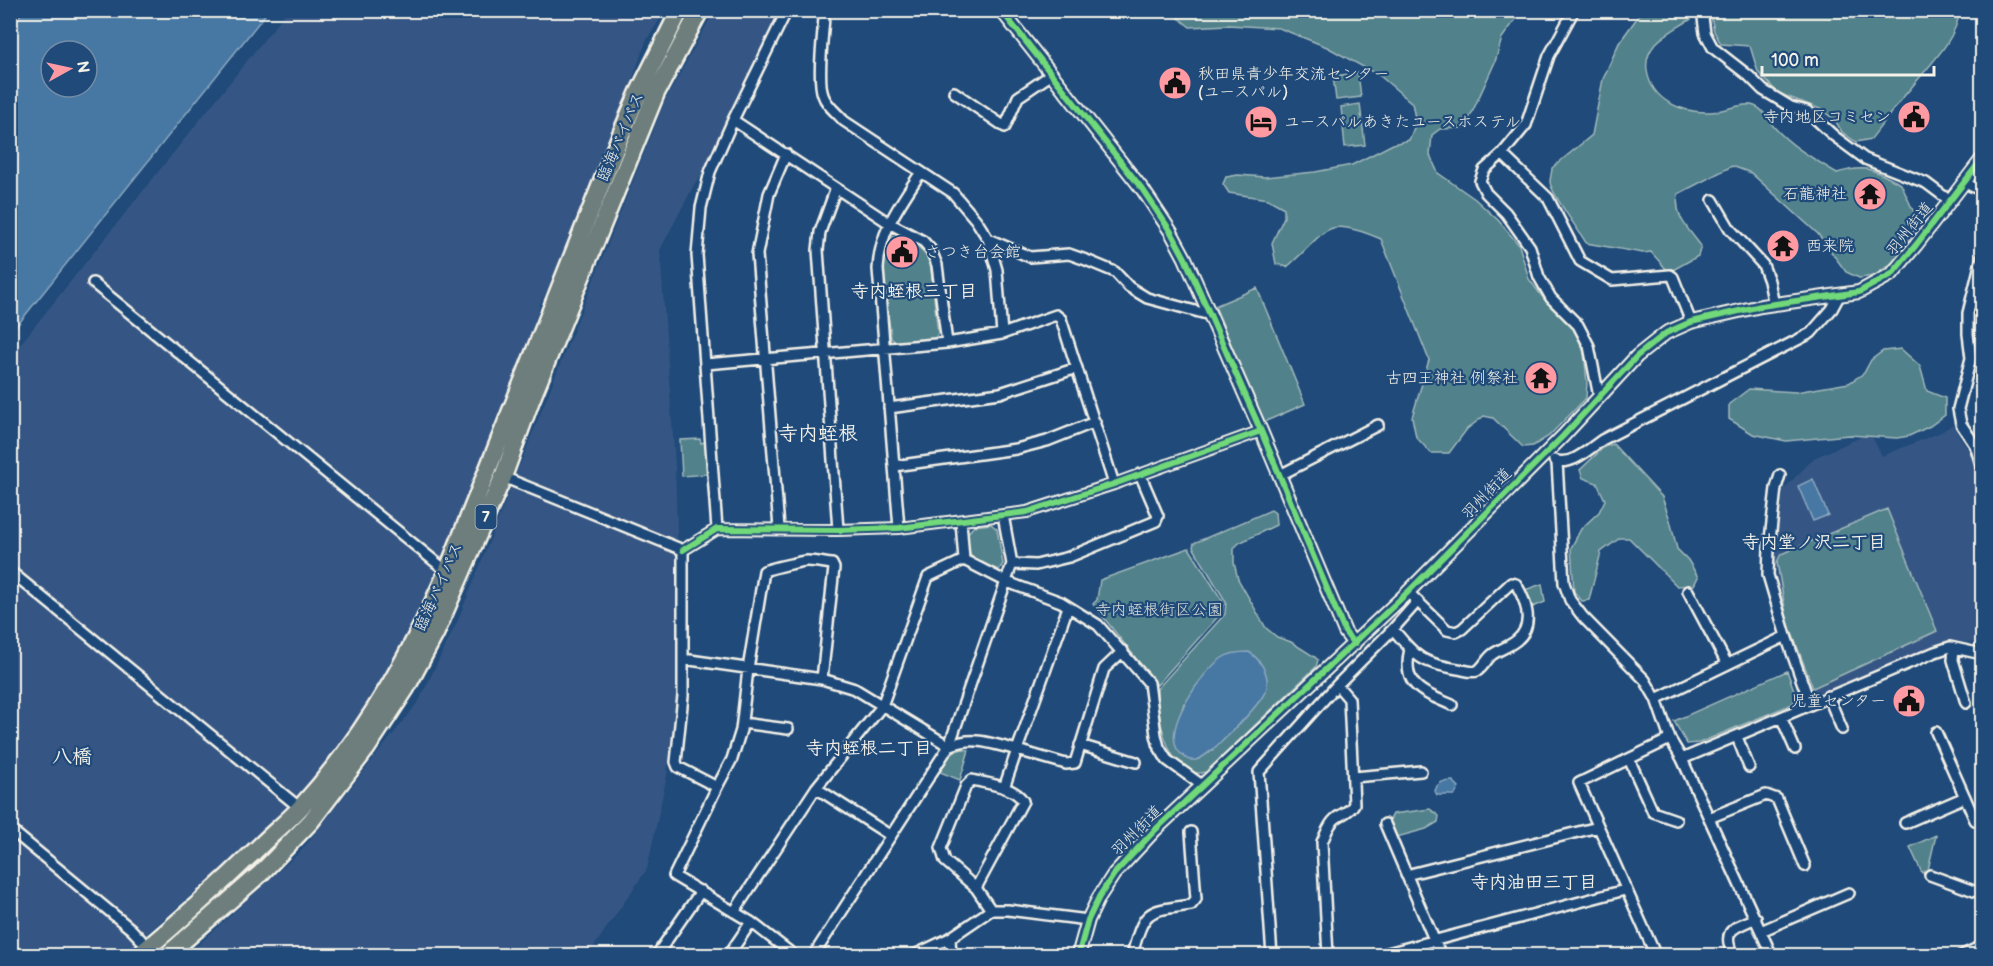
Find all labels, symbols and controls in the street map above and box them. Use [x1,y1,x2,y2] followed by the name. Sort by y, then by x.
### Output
[39,39,99,99] north arrow
[1762,39,1934,77] scale bar
[1771,50,1819,71] text: 100 m
[72,60,93,74] text: N
[1157,65,1193,101] public building icon: 秋田県青少年交流センター (ユースパル)
[1198,65,1389,102] place label: 秋田県青少年交流センター (ユースパル)
[594,89,648,185] street label: 臨海バイパス
[1896,99,1932,135] public building icon: 寺内地区コミセン
[1243,104,1279,140] hotel icon: ユースパルあきたユースホステル
[1763,108,1891,127] place label: 寺内地区コミセン
[1284,113,1521,132] place label: ユースパルあきたユースホステル
[1852,176,1888,212] temple icon: 石龍神社
[1783,185,1847,204] place label: 石龍神社
[1882,198,1938,260] street label: 羽州街道
[1765,228,1801,264] temple icon: 西来院
[884,234,920,270] public building icon: さつき台会館
[1806,237,1854,256] place label: 西来院
[925,243,1021,262] place label: さつき台会館
[851,281,977,302] district label: 寺内蛭根三丁目
[1523,360,1559,396] temple icon: 古四王神社 例祭社
[1386,369,1518,388] place label: 古四王神社 例祭社
[778,422,858,446] district label: 寺内蛭根
[1458,464,1516,524] street label: 羽州街道
[476,505,496,529] road number: 7
[1742,532,1886,553] district label: 寺内堂ノ沢二丁目
[411,539,467,635] street label: 臨海バイパス
[1095,601,1223,620] park label: 寺内蛭根街区公園
[1891,683,1927,719] public building icon: 児童センター
[1791,692,1886,711] place label: 児童センター
[806,738,932,759] district label: 寺内蛭根二丁目
[52,745,92,769] district label: 八橋
[1108,802,1166,860] street label: 羽州街道
[1471,872,1597,893] district label: 寺内油田三丁目

